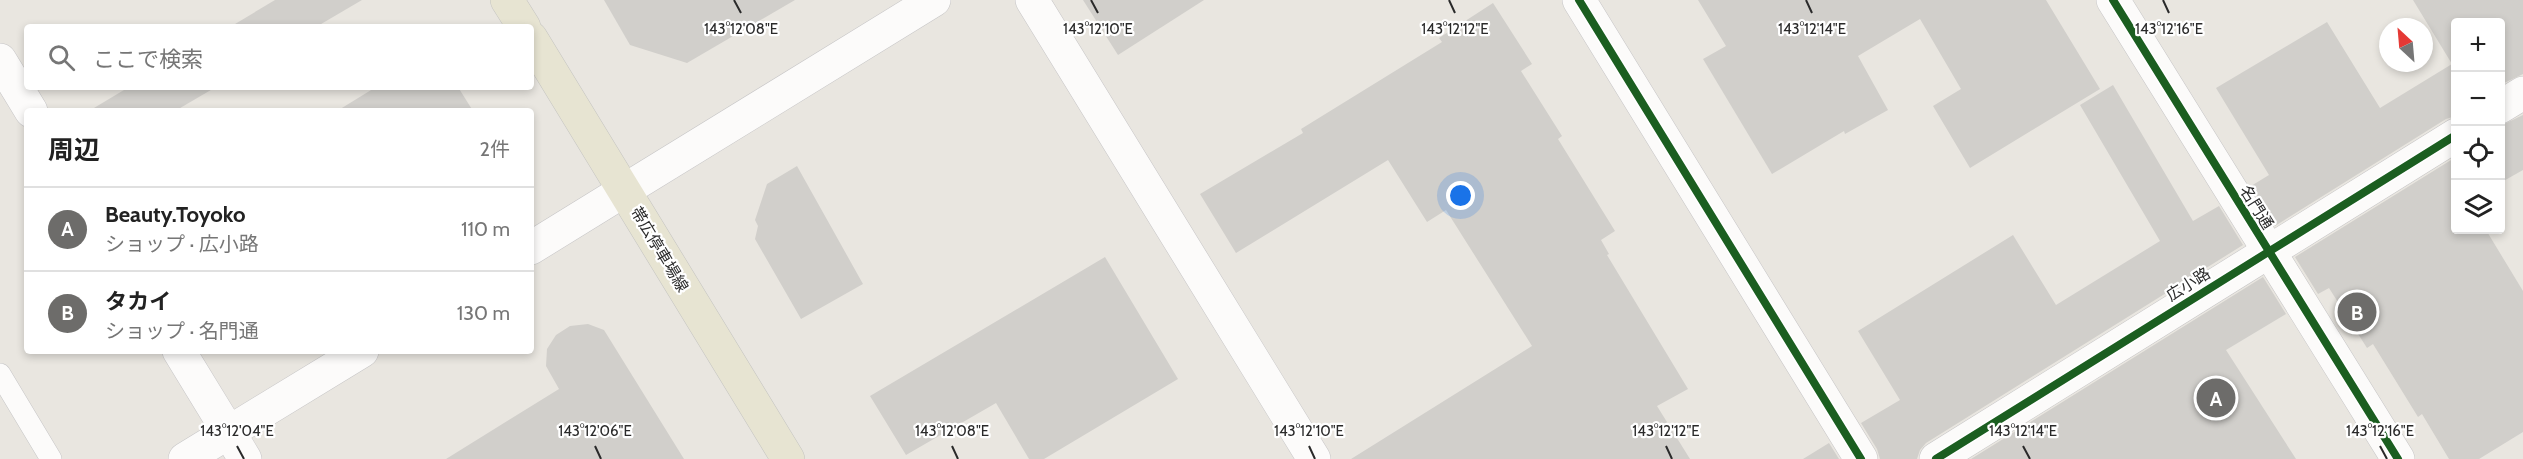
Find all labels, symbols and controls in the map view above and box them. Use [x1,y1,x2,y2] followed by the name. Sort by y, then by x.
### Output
[2379,18,2433,72] north arrow
[2451,18,2505,234] map controls
[2451,18,2505,72] button: +
[704,20,778,38] text: 143°12'08"E
[1063,20,1133,38] text: 143°12'10"E
[1421,20,1489,38] text: 143°12'12"E
[1778,20,1846,38] text: 143°12'14"E
[2135,20,2203,38] text: 143°12'16"E
[24,24,534,90] search box
[45,41,78,74] icon: search
[93,46,203,73] text: ここで検索
[2451,72,2505,126] button: −
[2451,126,2505,180] button: locate
[48,134,100,166] text: 周辺
[480,137,510,161] text: 2件
[2451,180,2505,234] button: layers
[1446,181,1475,210] your location
[2236,182,2277,233] street label: 名門通
[105,201,246,228] text: Beauty.Toyoko
[627,203,692,295] street label: 帯広停車場線
[61,217,74,241] text: A
[461,217,510,241] text: 110 m
[105,232,259,256] text: ショップ · 広小路
[2163,264,2214,305] street label: 広小路
[105,288,171,315] text: タカイ
[2338,290,2376,334] pin: B
[61,301,74,325] text: B
[457,301,510,325] text: 130 m
[105,319,259,343] text: ショップ · 名門通
[2196,376,2236,420] pin: A
[200,422,274,440] text: 143°12'04"E
[558,422,632,440] text: 143°12'06"E
[915,422,989,440] text: 143°12'08"E
[1274,422,1344,440] text: 143°12'10"E
[1632,422,1700,440] text: 143°12'12"E
[1989,422,2057,440] text: 143°12'14"E
[2346,422,2414,440] text: 143°12'16"E

